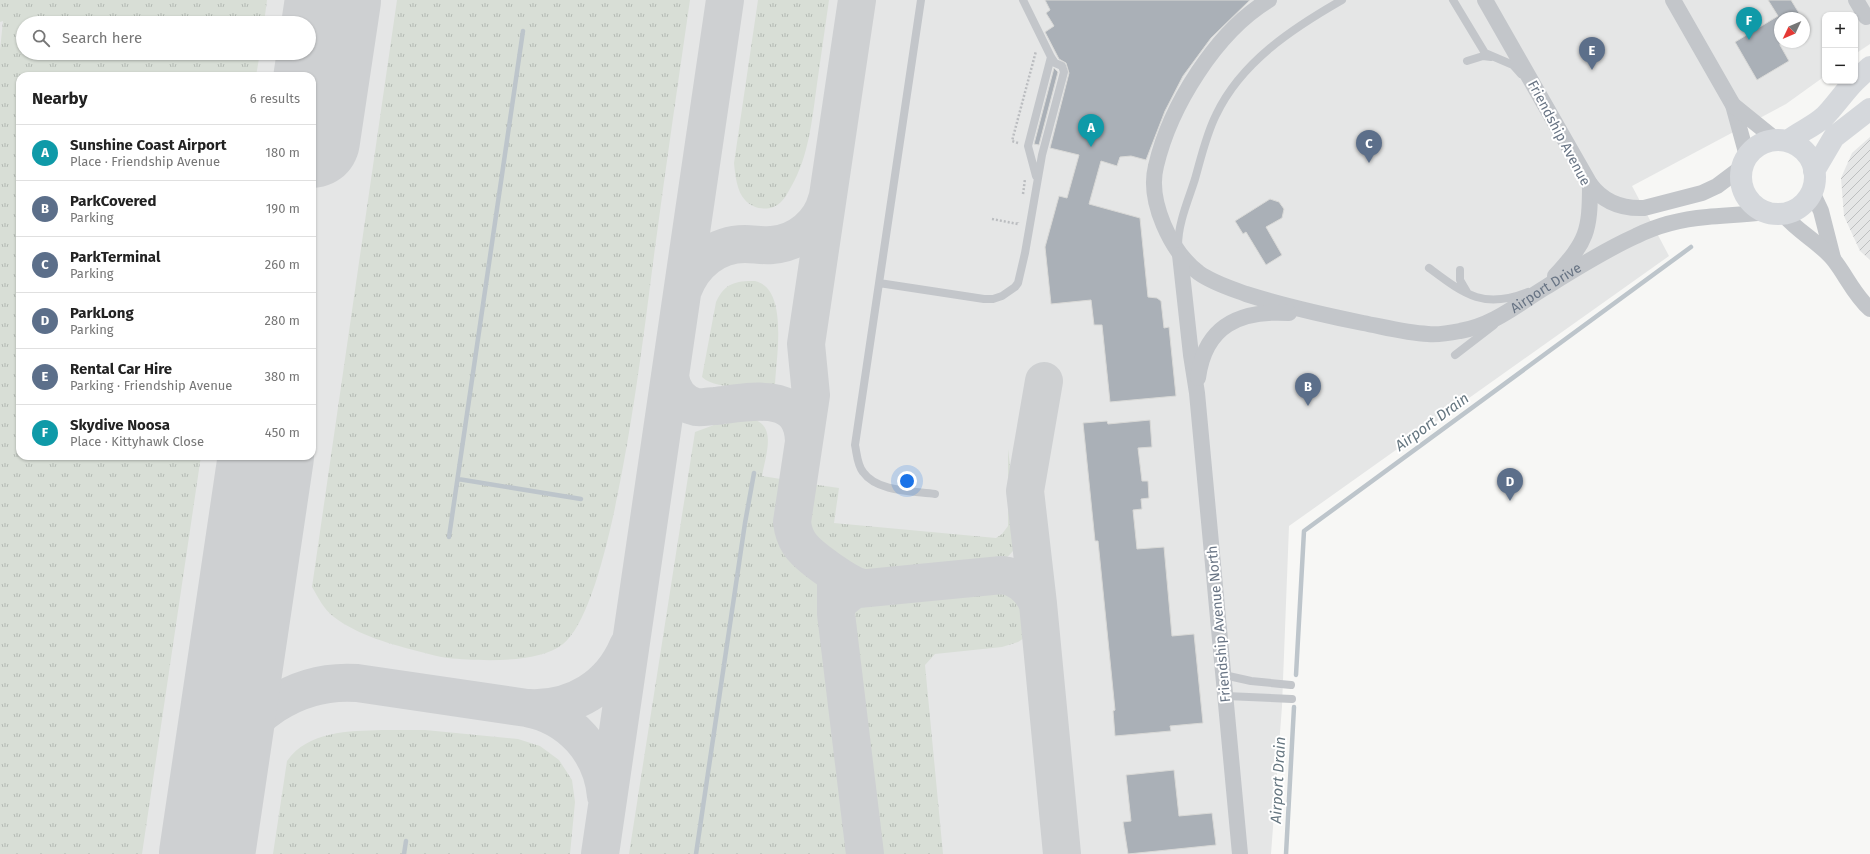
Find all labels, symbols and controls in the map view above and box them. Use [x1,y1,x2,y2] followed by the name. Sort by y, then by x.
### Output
[1736,7,1762,40] pin: F
[1774,12,1810,48] north arrow
[1822,12,1858,84] map controls
[1822,12,1858,48] button: +
[16,16,316,60] search box
[30,27,52,49] icon: search
[62,29,142,47] text: Search here
[1579,37,1605,70] pin: E
[1822,48,1858,84] button: −
[1524,77,1594,189] street label: Friendship Avenue
[32,88,87,109] text: Nearby
[250,91,300,106] text: 6 results
[1078,114,1104,147] pin: A
[1356,130,1382,163] pin: C
[70,136,227,154] text: Sunshine Coast Airport
[41,145,49,160] text: A
[265,145,300,160] text: 180 m
[70,154,220,169] text: Place · Friendship Avenue
[70,192,156,210] text: ParkCovered
[41,201,49,216] text: B
[266,201,300,216] text: 190 m
[70,210,114,225] text: Parking
[70,248,160,266] text: ParkTerminal
[41,257,49,272] text: C
[265,257,300,272] text: 260 m
[1507,259,1584,317] street label: Airport Drive
[70,266,114,281] text: Parking
[70,304,134,322] text: ParkLong
[41,313,49,328] text: D
[265,313,300,328] text: 280 m
[70,322,114,337] text: Parking
[70,360,172,378] text: Rental Car Hire
[42,369,48,384] text: E
[265,369,300,384] text: 380 m
[1295,373,1321,406] pin: B
[70,378,232,393] text: Parking · Friendship Avenue
[1391,389,1472,455] water label: Airport Drain
[70,416,170,434] text: Skydive Noosa
[42,425,48,440] text: F
[265,425,300,440] text: 450 m
[70,434,204,449] text: Place · Kittyhawk Close
[1497,468,1523,501] pin: D
[897,471,917,491] your location
[1204,545,1234,703] street label: Friendship Avenue North
[1267,736,1289,825] water label: Airport Drain

